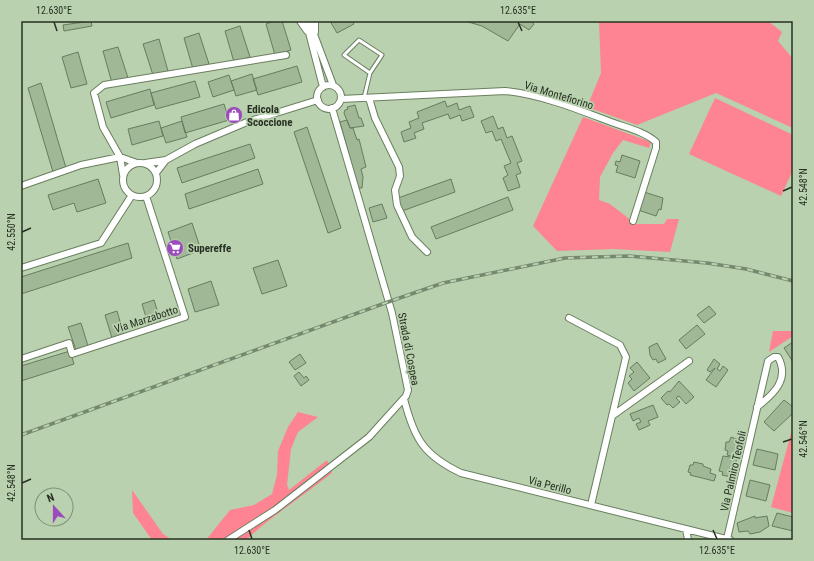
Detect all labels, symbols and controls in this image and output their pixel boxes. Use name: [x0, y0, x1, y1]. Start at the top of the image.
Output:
text: 12.630°E: [36, 5, 72, 16]
text: 12.635°E: [500, 5, 536, 16]
street label: Via Montefiorino: [523, 79, 595, 112]
place label: Edicola Scoccione: [247, 103, 293, 129]
shop icon: Edicola Scoccione: [224, 105, 244, 125]
text: 42.548°N: [798, 168, 809, 206]
text: 42.550°N: [6, 213, 17, 251]
supermarket icon: Supereffe: [165, 238, 185, 258]
place label: Supereffe: [188, 242, 231, 255]
street label: Via Marzabotto: [113, 303, 180, 336]
street label: Strada di Cospea: [395, 312, 422, 387]
text: 42.546°N: [798, 420, 809, 458]
street label: Via Palmiro Teofoli: [718, 430, 749, 513]
text: 42.548°N: [6, 464, 17, 502]
street label: Via Perillo: [527, 474, 573, 497]
north arrow: [34, 487, 74, 527]
text: N: [45, 491, 56, 505]
text: 12.630°E: [234, 545, 270, 556]
text: 12.635°E: [699, 545, 735, 556]

